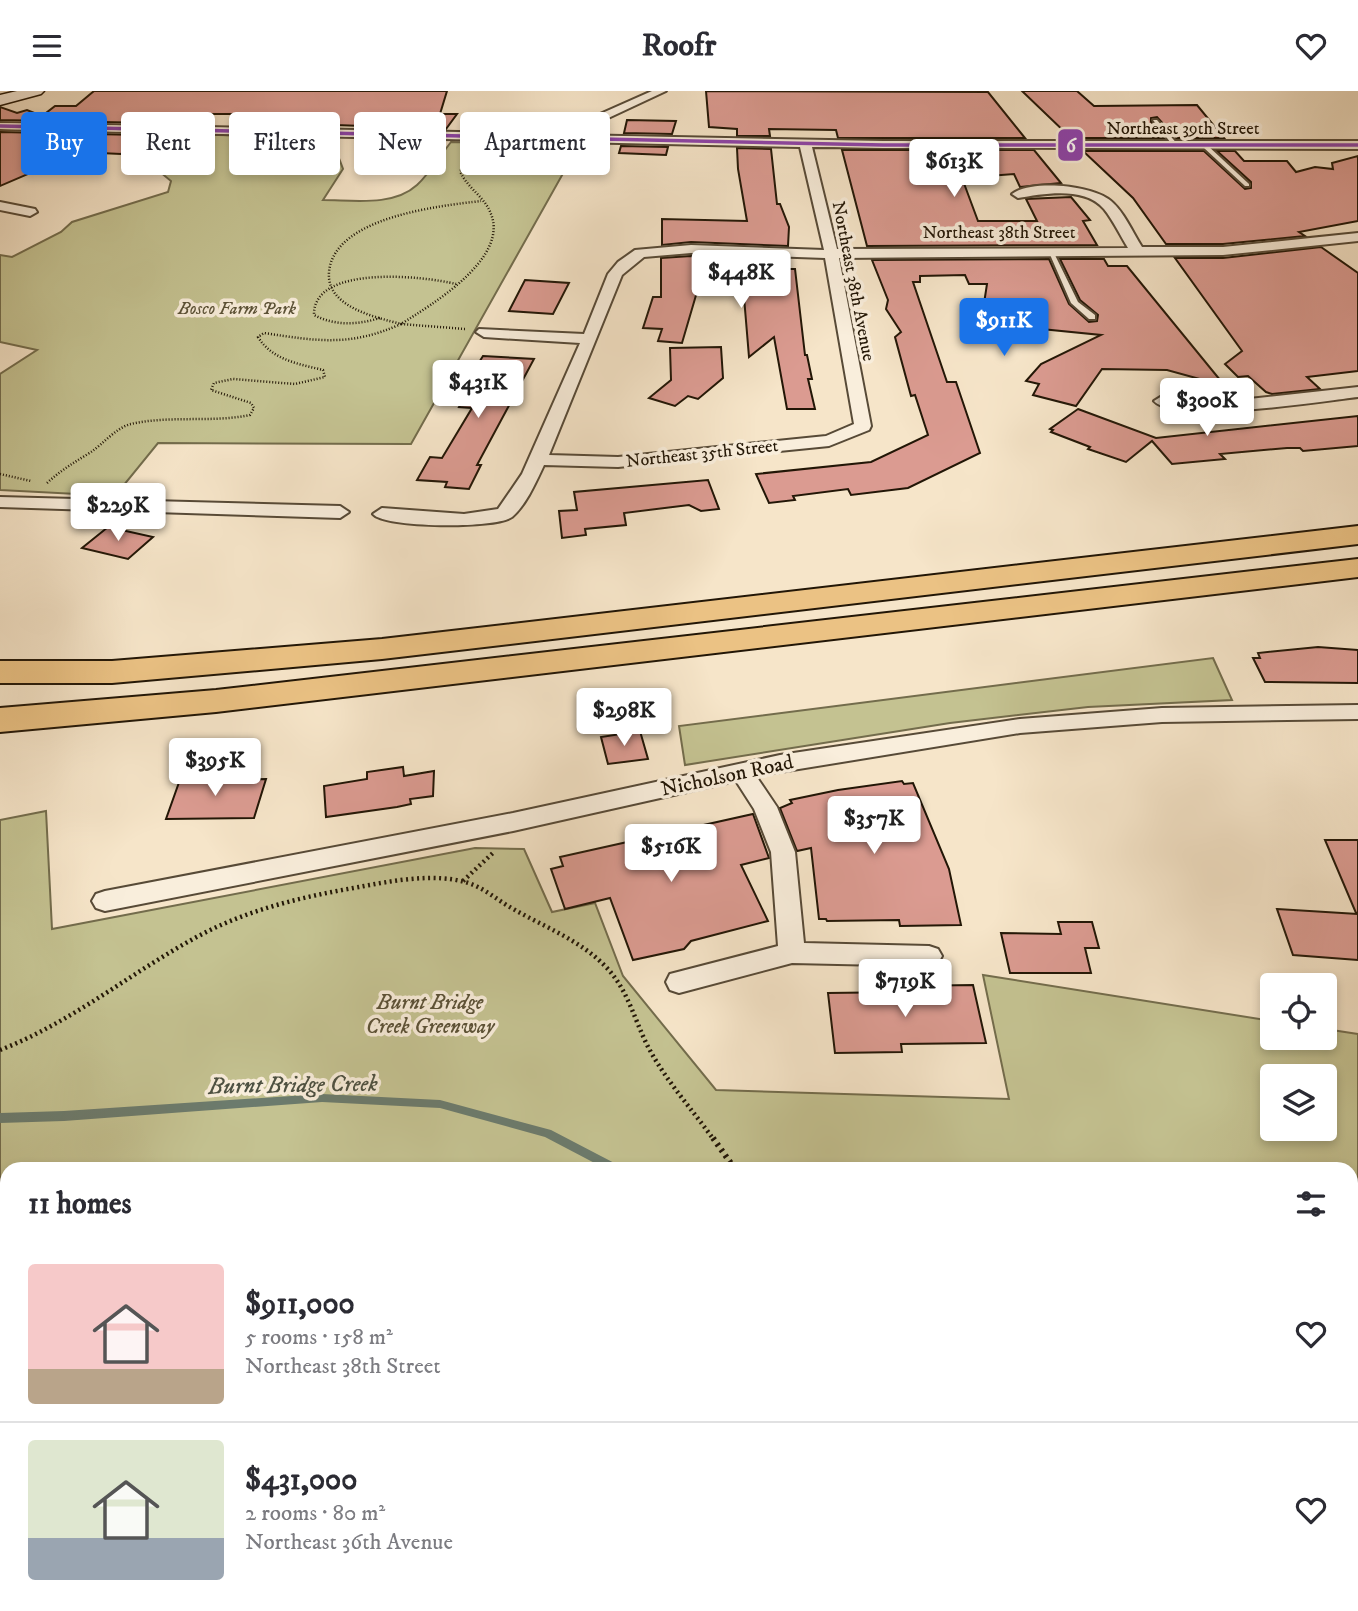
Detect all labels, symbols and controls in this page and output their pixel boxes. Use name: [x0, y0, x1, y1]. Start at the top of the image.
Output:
text: Roofr: [642, 26, 716, 66]
icon: menu: [28, 27, 66, 65]
icon: heart: [1292, 27, 1330, 65]
chip: Buy: [21, 112, 107, 175]
chip: Rent: [121, 112, 215, 175]
chip: Filters: [229, 112, 340, 175]
chip: New: [354, 112, 446, 175]
chip: Apartment: [460, 112, 610, 175]
street label: Northeast 39th Street: [1106, 118, 1260, 140]
line badge: 6: [1057, 128, 1084, 162]
text: 6: [1066, 135, 1077, 158]
pin: $613K: [905, 139, 1003, 199]
text: $613K: [925, 147, 983, 176]
street label: Northeast 38th Avenue: [827, 199, 879, 363]
street label: Northeast 38th Street: [922, 222, 1076, 244]
pin: $448K: [692, 251, 790, 310]
text: $448K: [708, 258, 774, 287]
park label: Bosco Farm Park: [177, 298, 297, 320]
pin: $911K: [955, 299, 1053, 358]
text: $911K: [976, 306, 1032, 335]
pin: $431K: [429, 361, 527, 420]
text: $431K: [449, 368, 507, 397]
pin: $300K: [1158, 379, 1256, 438]
text: $300K: [1176, 386, 1238, 415]
street label: Northeast 35th Street: [625, 435, 780, 473]
pin: $229K: [69, 483, 167, 543]
text: $229K: [87, 491, 149, 520]
pin: $298K: [575, 689, 673, 748]
text: $298K: [593, 696, 656, 725]
pin: $395K: [166, 739, 264, 798]
text: $395K: [185, 746, 245, 775]
street label: Nicholson Road: [659, 749, 796, 803]
pin: $357K: [825, 797, 923, 856]
text: $357K: [844, 804, 904, 833]
pin: $516K: [622, 825, 720, 884]
text: $516K: [641, 832, 701, 861]
pin: $719K: [856, 960, 954, 1019]
text: $719K: [875, 967, 935, 996]
map controls: [1260, 973, 1337, 1141]
button: locate: [1260, 973, 1337, 1050]
park label: Burnt Bridge Creek Greenway: [366, 990, 496, 1040]
button: layers: [1260, 1064, 1337, 1141]
water label: Burnt Bridge Creek: [207, 1070, 378, 1101]
icon: filters: [1292, 1185, 1330, 1223]
text: 11 homes: [28, 1186, 132, 1223]
text: $911,000: [245, 1286, 355, 1323]
icon: home: [84, 1292, 168, 1376]
icon: heart: [1292, 1315, 1330, 1353]
text: 5 rooms · 158 m²: [245, 1323, 393, 1352]
text: Northeast 38th Street: [245, 1352, 441, 1381]
text: $431,000: [245, 1462, 357, 1499]
icon: home: [84, 1468, 168, 1552]
icon: heart: [1292, 1491, 1330, 1529]
text: 2 rooms · 80 m²: [245, 1499, 385, 1528]
text: Northeast 36th Avenue: [245, 1528, 453, 1557]

